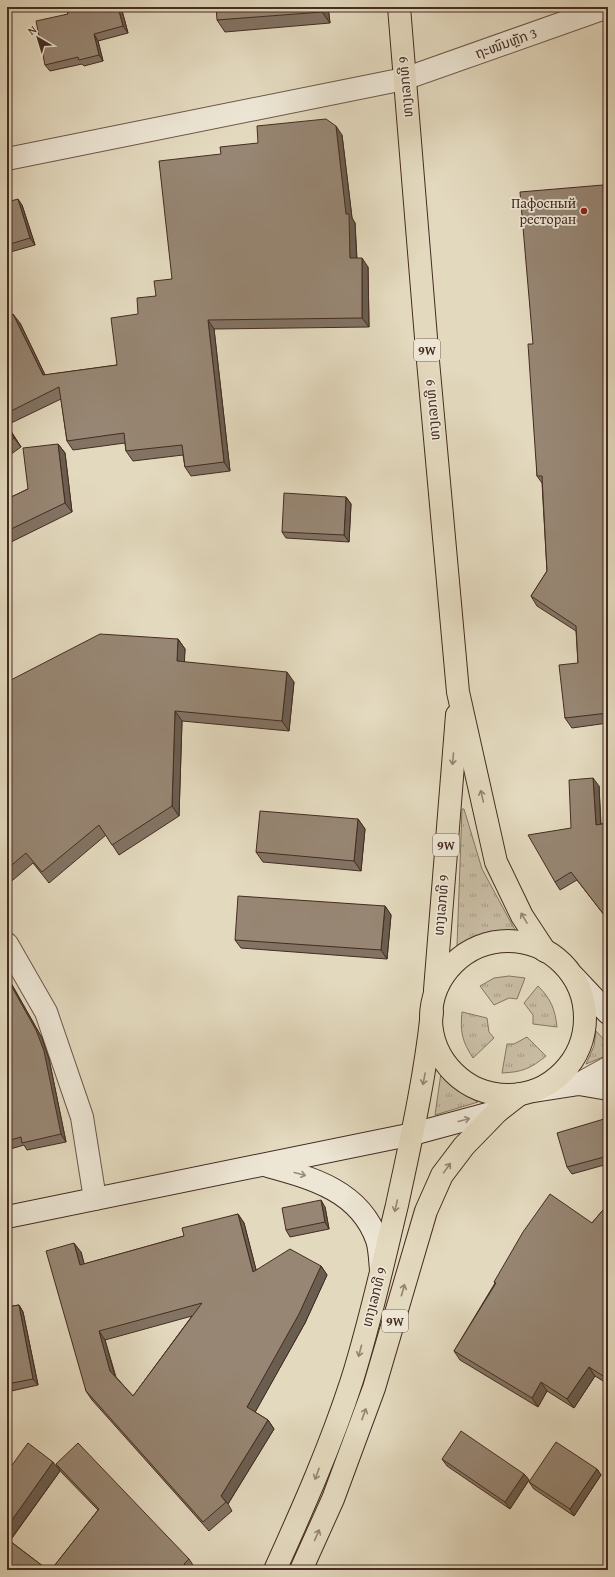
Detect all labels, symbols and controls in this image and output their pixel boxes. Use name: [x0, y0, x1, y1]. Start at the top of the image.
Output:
north arrow: [18, 18, 58, 58]
text: N: [24, 21, 40, 39]
street label: ຖະໜົນຫຼັກ 3: [472, 23, 540, 63]
street label: ທາງເລກທີ 9: [392, 55, 418, 118]
place label: Пафосный ресторан: [511, 193, 576, 229]
marker: Пафосный ресторан: [579, 206, 589, 216]
road number: 9W: [414, 339, 440, 361]
street label: ທາງເລກທີ 9: [419, 378, 445, 441]
one-way arrow: [449, 752, 457, 765]
one-way arrow: [477, 790, 485, 803]
road number: 9W: [433, 834, 459, 856]
street label: ທາງເລກທີ 9: [428, 873, 454, 936]
one-way arrow: [520, 912, 528, 924]
one-way arrow: [419, 1072, 427, 1085]
one-way arrow: [457, 1116, 470, 1123]
one-way arrow: [443, 1163, 451, 1174]
one-way arrow: [293, 1171, 306, 1179]
one-way arrow: [392, 1199, 400, 1212]
street label: ທາງເລກທີ 9: [356, 1265, 392, 1329]
one-way arrow: [400, 1283, 408, 1296]
road number: 9W: [382, 1310, 408, 1332]
one-way arrow: [356, 1344, 363, 1357]
one-way arrow: [361, 1408, 369, 1420]
one-way arrow: [313, 1467, 321, 1479]
one-way arrow: [314, 1529, 321, 1541]

